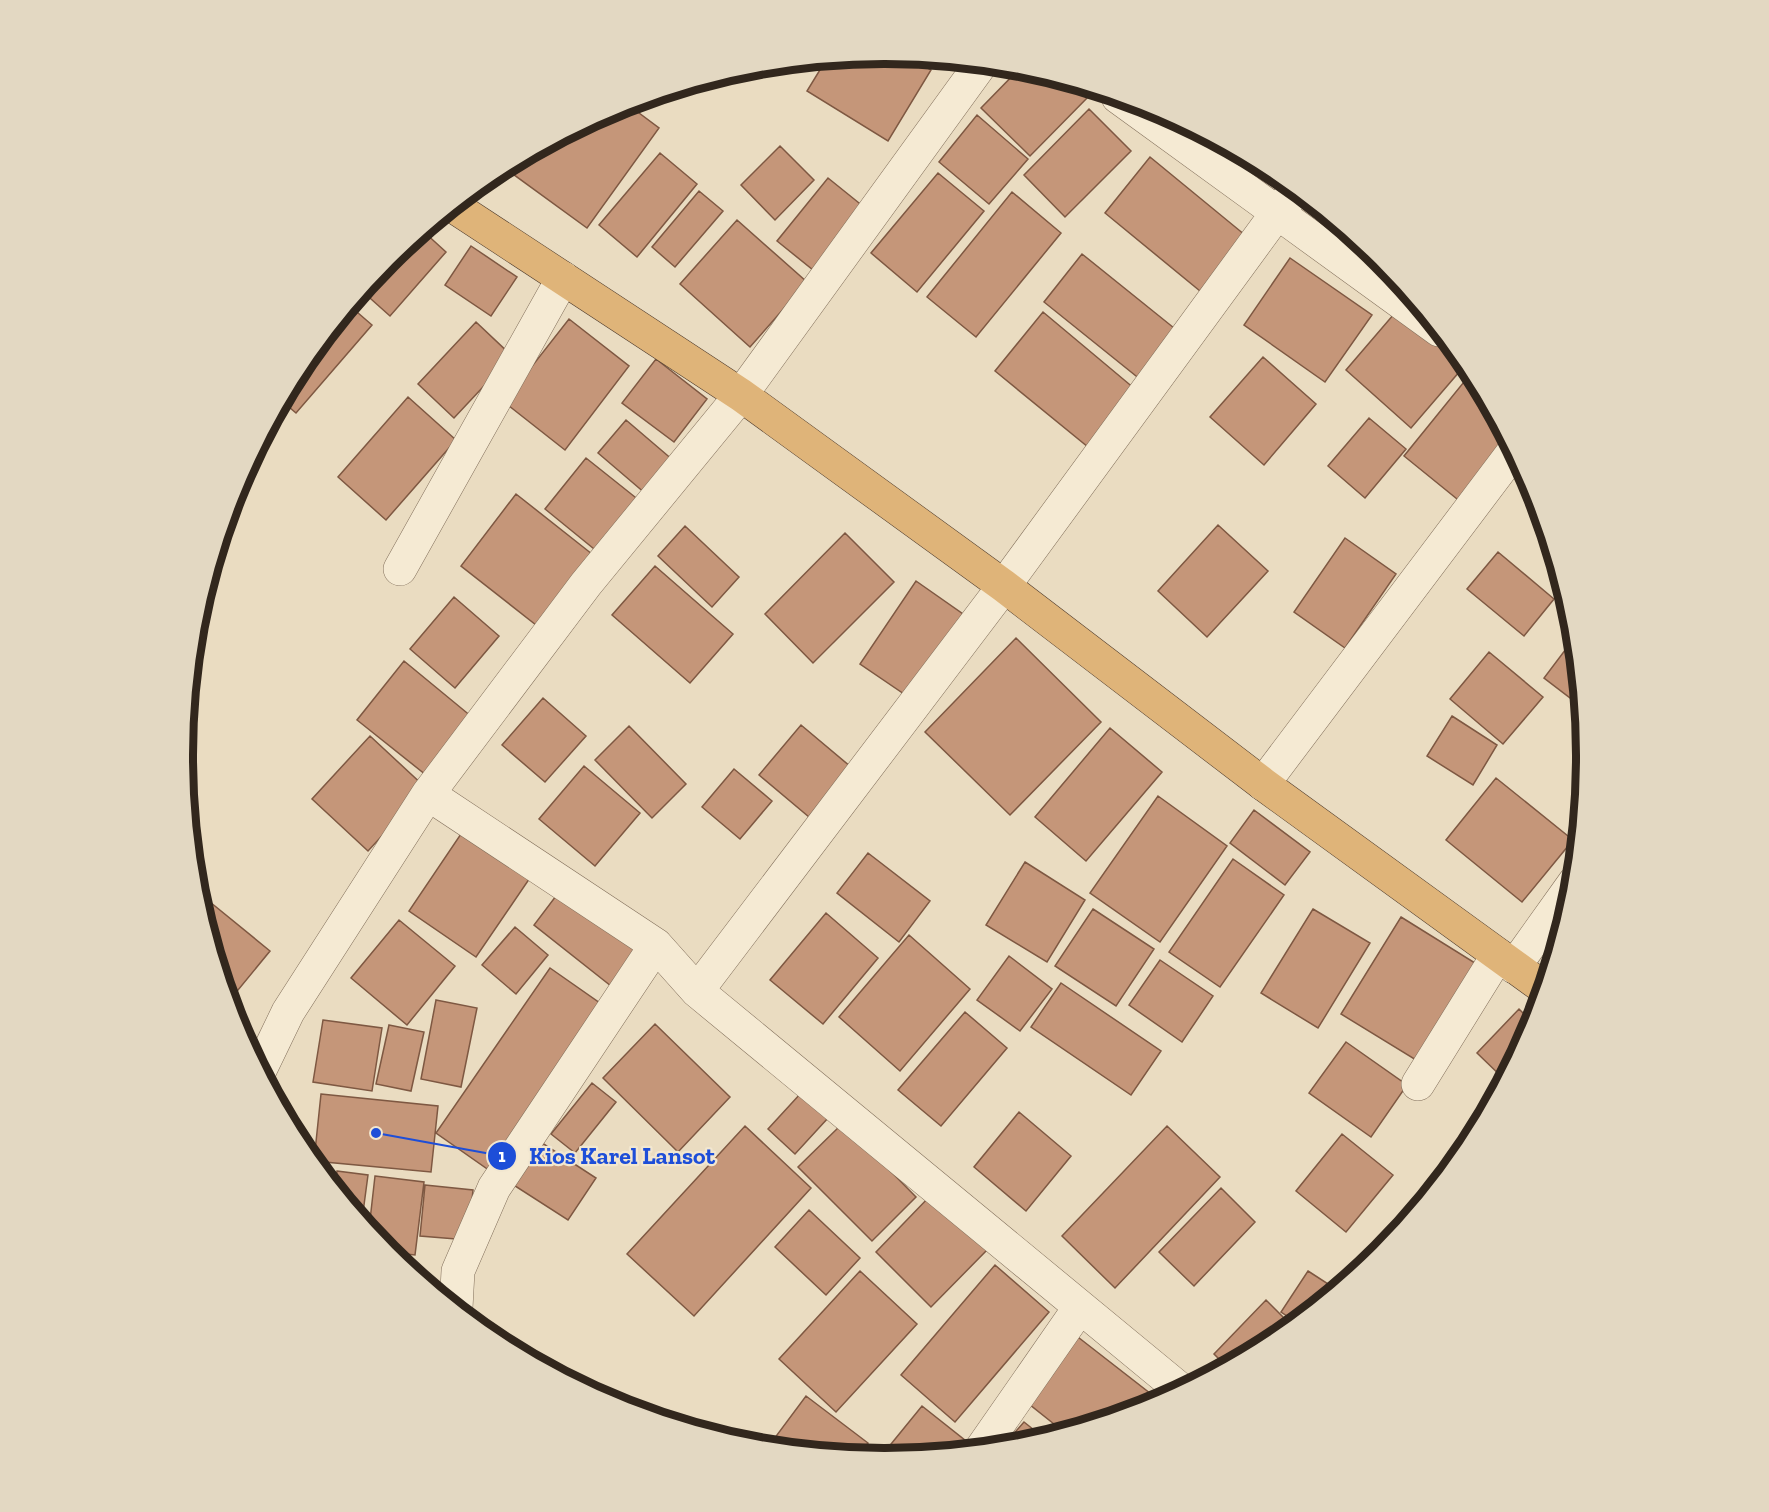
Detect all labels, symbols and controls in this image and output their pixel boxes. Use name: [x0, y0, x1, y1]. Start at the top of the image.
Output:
callout: Kios Karel Lansot: [487, 1135, 727, 1177]
text: Kios Karel Lansot: [529, 1141, 716, 1170]
text: 1: [498, 1145, 506, 1167]

